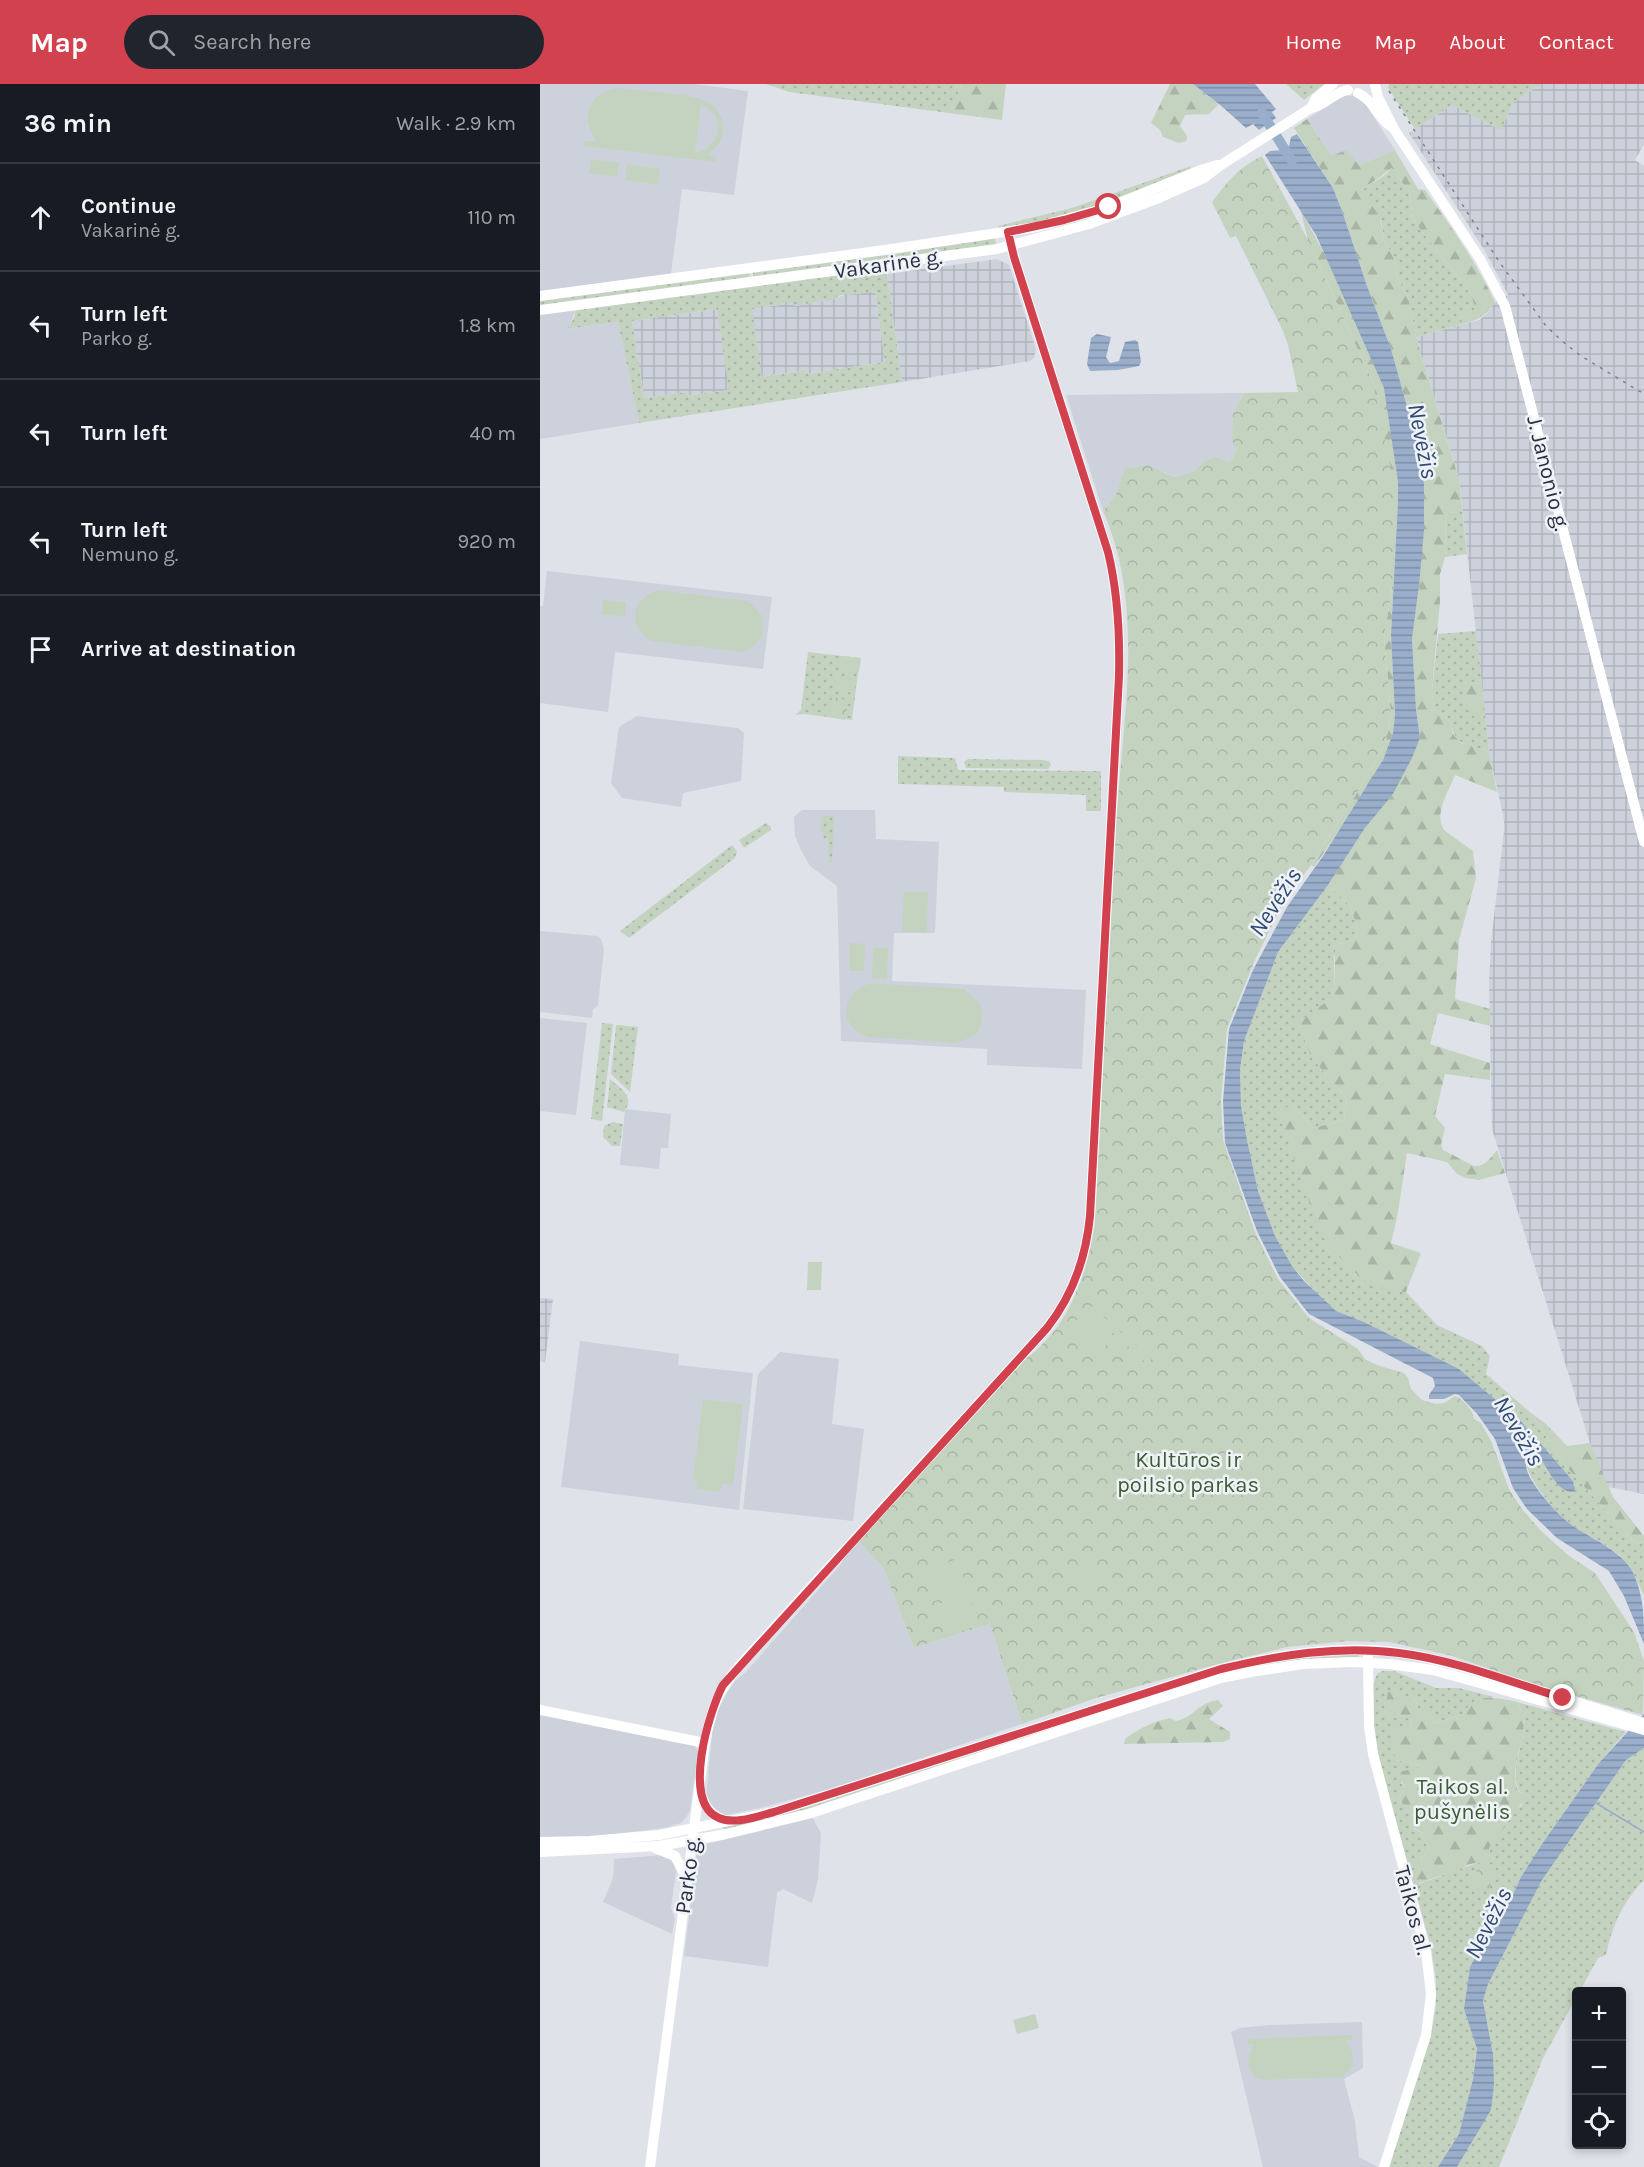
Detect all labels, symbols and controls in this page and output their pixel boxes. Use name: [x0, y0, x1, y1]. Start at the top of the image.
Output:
search box: [124, 15, 544, 69]
text: Map: [30, 26, 88, 59]
icon: search: [145, 26, 178, 59]
text: Search here: [193, 29, 311, 55]
text: Home: [1286, 30, 1342, 54]
text: Map: [1375, 30, 1416, 54]
text: About: [1449, 30, 1506, 54]
text: Contact: [1539, 30, 1614, 54]
text: 36 min: [24, 108, 112, 139]
text: Walk · 2.9 km: [396, 112, 516, 135]
text: Continue: [81, 193, 176, 219]
route start: [1095, 193, 1121, 219]
icon: ahead: [24, 201, 57, 234]
text: 110 m: [467, 206, 516, 229]
text: Vakarinė g.: [81, 219, 180, 242]
street label: Vakarinė g.: [832, 244, 944, 284]
text: Turn left: [81, 301, 168, 327]
icon: left: [24, 309, 57, 342]
text: 1.8 km: [459, 314, 516, 337]
text: Parko g.: [81, 327, 152, 350]
water label: Nevėžis: [1402, 401, 1444, 481]
street label: J. Janonio g.: [1521, 413, 1575, 534]
icon: left: [24, 417, 57, 450]
text: Turn left: [81, 420, 168, 446]
text: 40 m: [470, 422, 516, 445]
text: Turn left: [81, 517, 168, 543]
icon: left: [24, 525, 57, 558]
text: 920 m: [457, 530, 516, 553]
text: Nemuno g.: [81, 543, 178, 566]
icon: arrive: [24, 633, 57, 666]
text: Arrive at destination: [81, 636, 296, 662]
water label: Nevėžis: [1243, 863, 1307, 941]
water label: Nevėžis: [1488, 1391, 1550, 1471]
park label: Kultūros ir poilsio parkas: [1117, 1447, 1259, 1498]
route end: [1549, 1684, 1575, 1710]
park label: Taikos al. pušynėlis: [1414, 1774, 1510, 1825]
street label: Parko g.: [670, 1835, 706, 1916]
street label: Taikos al.: [1389, 1863, 1437, 1958]
water label: Nevėžis: [1458, 1883, 1518, 1963]
map controls: [1572, 1987, 1626, 2149]
button: +: [1572, 1987, 1626, 2041]
button: −: [1572, 2041, 1626, 2095]
button: locate: [1572, 2095, 1626, 2149]

